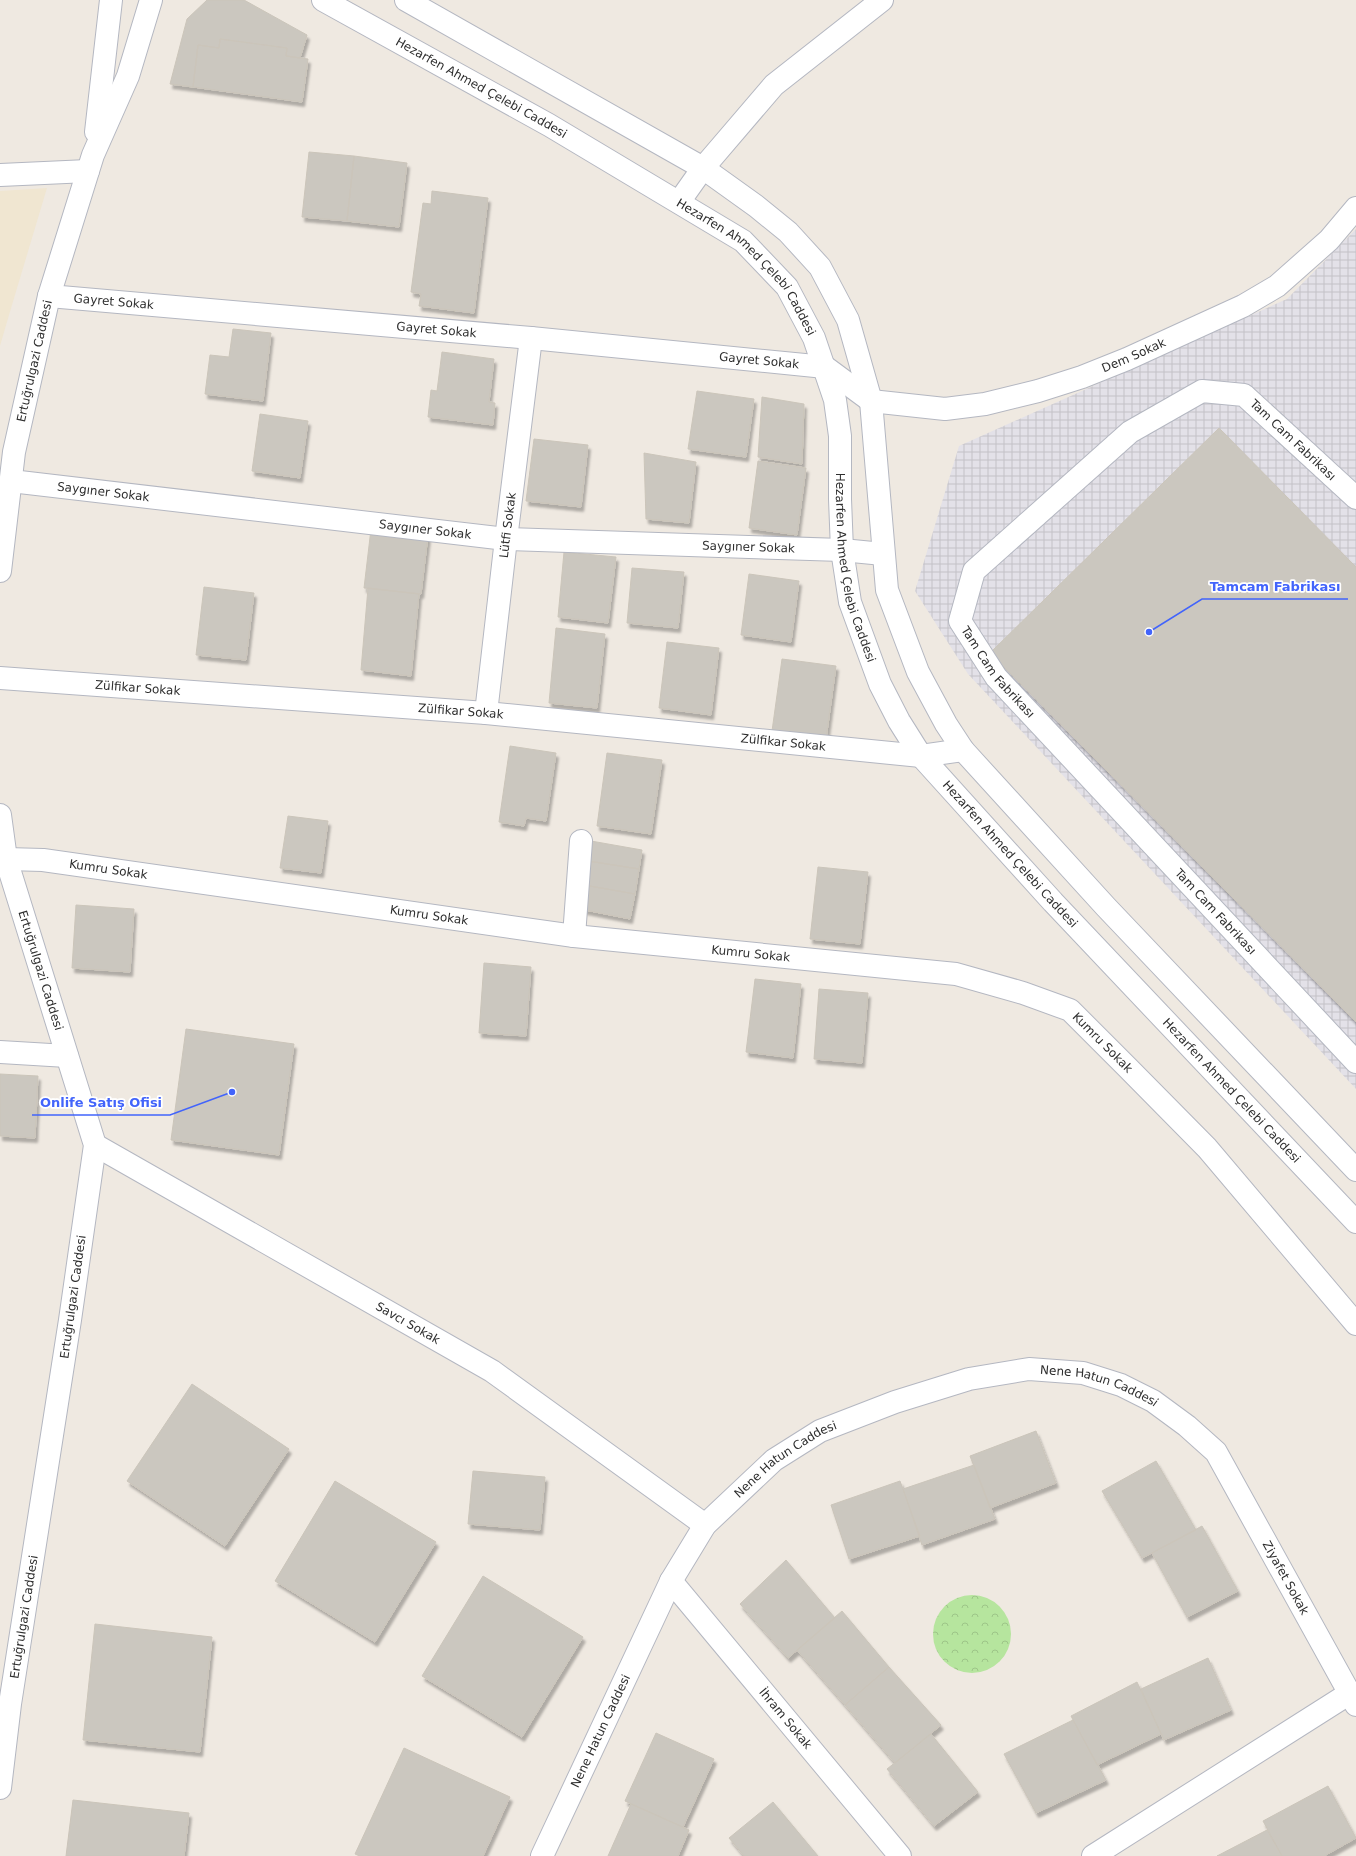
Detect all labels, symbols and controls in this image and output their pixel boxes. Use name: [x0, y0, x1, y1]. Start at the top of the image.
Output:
street label: Hezarfen Ahmed Çelebi Caddesi: [393, 35, 569, 141]
street label: Hezarfen Ahmed Çelebi Caddesi: [674, 196, 818, 338]
street label: Gayret Sokak: [73, 291, 154, 312]
street label: Ertuğrulgazi Caddesi: [14, 299, 55, 424]
street label: Gayret Sokak: [396, 319, 477, 340]
street label: Dem Sokak: [1100, 335, 1168, 375]
street label: Gayret Sokak: [718, 350, 800, 371]
street label: Tam Cam Fabrikası: [1246, 396, 1339, 483]
street label: Hezarfen Ahmed Çelebi Caddesi: [833, 473, 878, 664]
street label: Saygıner Sokak: [56, 479, 150, 504]
street label: Lütfi Sokak: [497, 491, 519, 559]
street label: Saygıner Sokak: [378, 517, 472, 542]
street label: Saygıner Sokak: [702, 538, 795, 555]
callout: Tamcam Fabrikası: [1202, 574, 1348, 599]
text: Tamcam Fabrikası: [1210, 579, 1340, 594]
street label: Tam Cam Fabrikası: [958, 623, 1038, 721]
street label: Zülfikar Sokak: [94, 678, 181, 698]
street label: Zülfikar Sokak: [418, 701, 504, 722]
street label: Zülfikar Sokak: [740, 731, 827, 754]
street label: Hezarfen Ahmed Çelebi Caddesi: [940, 778, 1081, 931]
street label: Kumru Sokak: [68, 857, 148, 882]
street label: Tam Cam Fabrikası: [1171, 865, 1259, 958]
street label: Kumru Sokak: [389, 903, 469, 928]
street label: Ertuğrulgazi Caddesi: [15, 909, 66, 1032]
street label: Kumru Sokak: [711, 943, 791, 964]
street label: Kumru Sokak: [1070, 1010, 1136, 1075]
street label: Hezarfen Ahmed Çelebi Caddesi: [1160, 1015, 1303, 1166]
callout: Onlife Satış Ofisi: [32, 1090, 170, 1115]
text: Onlife Satış Ofisi: [40, 1095, 162, 1110]
street label: Ertuğrulgazi Caddesi: [57, 1234, 89, 1360]
street label: Savcı Sokak: [373, 1299, 443, 1347]
street label: Nene Hatun Caddesi: [1040, 1363, 1161, 1409]
street label: Nene Hatun Caddesi: [732, 1418, 839, 1501]
street label: Ziyafet Sokak: [1260, 1539, 1312, 1617]
street label: Ertuğrulgazi Caddesi: [7, 1554, 41, 1680]
street label: Nene Hatun Caddesi: [568, 1672, 633, 1790]
street label: İhram Sokak: [756, 1685, 815, 1752]

